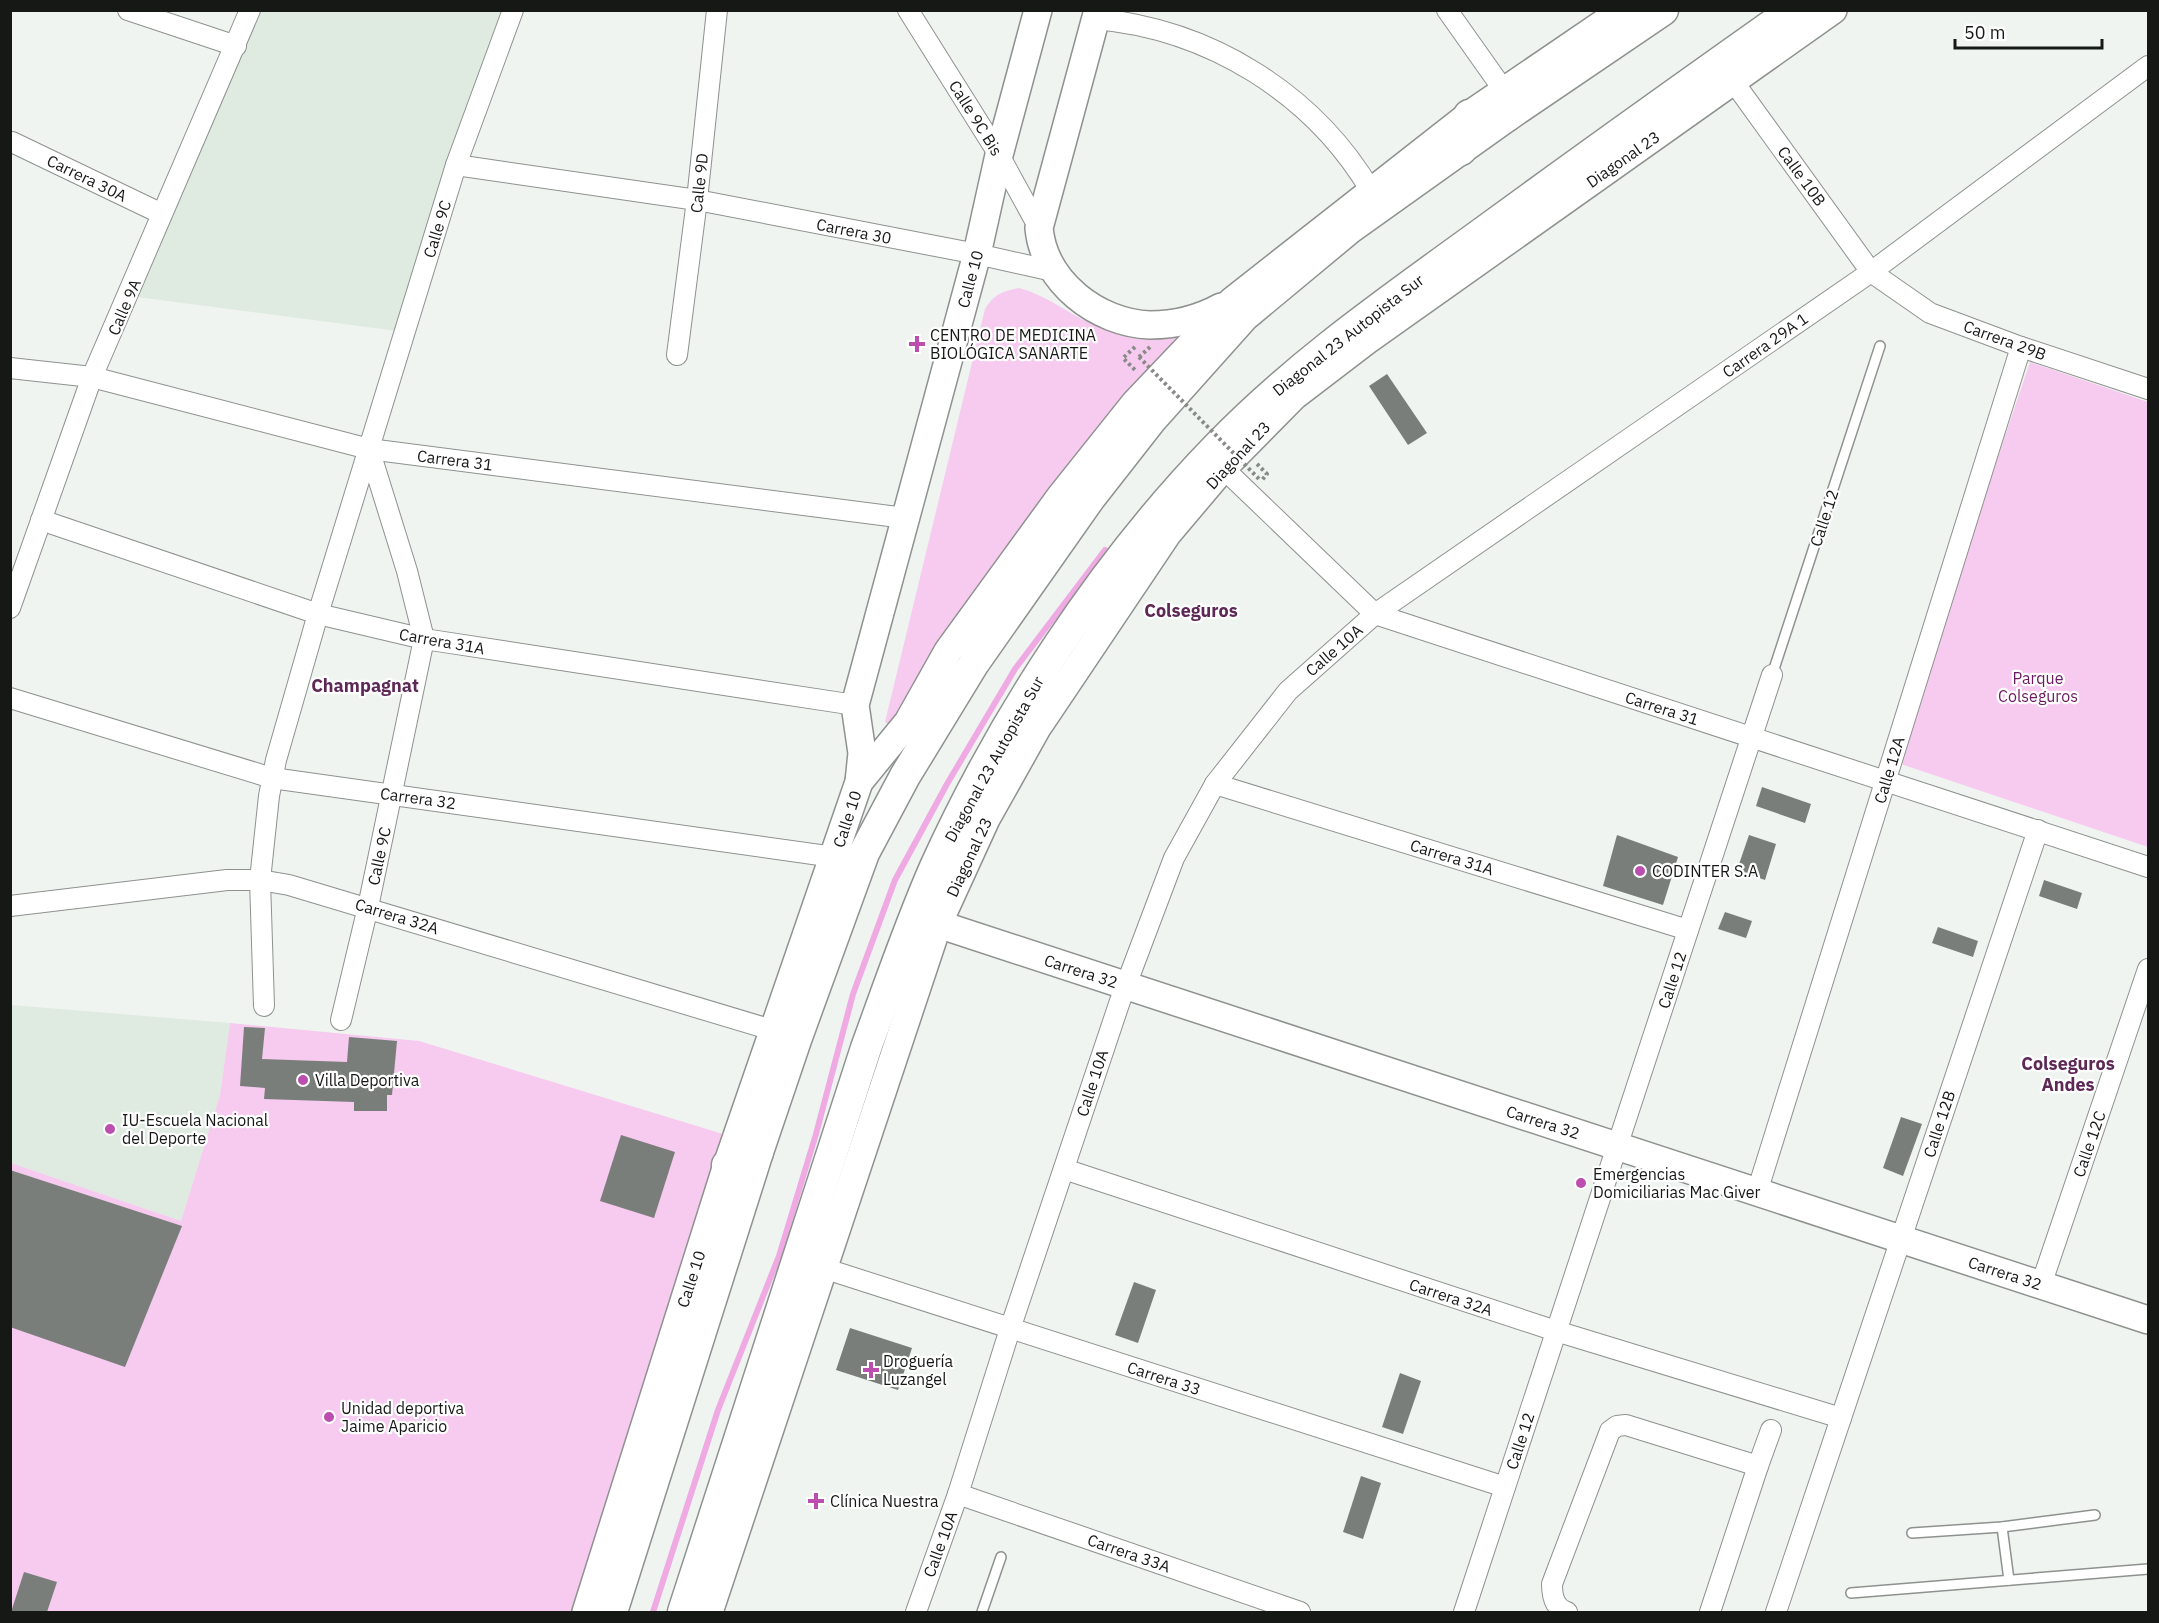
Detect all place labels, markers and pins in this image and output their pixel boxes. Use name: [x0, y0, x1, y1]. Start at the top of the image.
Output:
place label: CENTRO DE MEDICINA BIOLÓGICA SANARTE: [930, 325, 1096, 363]
marker: CENTRO DE MEDICINA BIOLÓGICA SANARTE: [908, 335, 926, 353]
place label: CODINTER S.A: [1652, 861, 1758, 881]
marker: CODINTER S.A: [1633, 864, 1647, 878]
place label: Villa Deportiva: [315, 1070, 420, 1090]
marker: Villa Deportiva: [296, 1073, 310, 1087]
place label: IU-Escuela Nacional del Deporte: [122, 1110, 268, 1148]
marker: IU-Escuela Nacional del Deporte: [103, 1122, 117, 1136]
place label: Emergencias Domiciliarias Mac Giver: [1593, 1164, 1761, 1202]
marker: Emergencias Domiciliarias Mac Giver: [1574, 1176, 1588, 1190]
place label: Droguería Luzangel: [883, 1351, 954, 1389]
marker: Droguería Luzangel: [864, 1363, 878, 1377]
place label: Unidad deportiva Jaime Aparicio: [341, 1398, 464, 1436]
marker: Unidad deportiva Jaime Aparicio: [322, 1410, 336, 1424]
place label: Clínica Nuestra: [830, 1491, 939, 1511]
marker: Clínica Nuestra: [807, 1492, 825, 1510]

